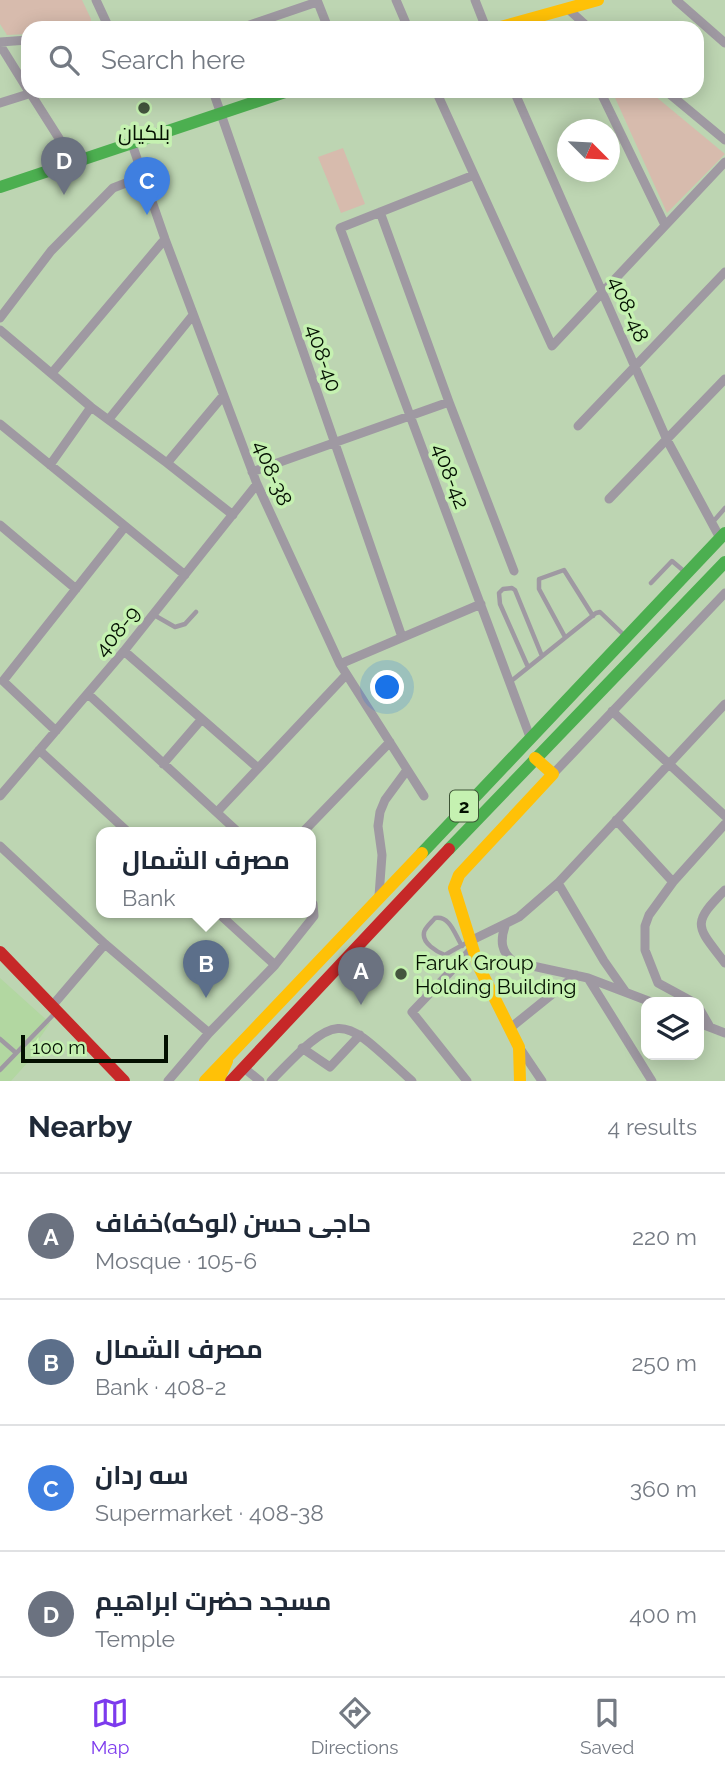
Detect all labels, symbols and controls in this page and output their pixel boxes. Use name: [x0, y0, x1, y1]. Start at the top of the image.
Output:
search box: [21, 21, 704, 98]
icon: search: [45, 41, 83, 79]
text: Search here: [101, 45, 245, 75]
marker: بلکیان: [136, 100, 152, 116]
north arrow: [557, 119, 620, 182]
place label: بلکیان: [118, 120, 170, 146]
pin: D: [41, 137, 87, 195]
pin: C: [124, 157, 170, 215]
street label: 408-48: [603, 272, 655, 346]
street label: 408-40: [301, 321, 347, 395]
street label: 408-38: [248, 437, 298, 509]
street label: 408-42: [427, 440, 475, 512]
street label: 408-9: [89, 601, 145, 661]
your location: [370, 670, 404, 704]
road number: 2: [450, 790, 478, 821]
popup: [96, 827, 316, 918]
text: مصرف الشمال: [122, 845, 290, 875]
text: Bank: [122, 884, 176, 911]
pin: B: [183, 940, 229, 998]
pin: A: [338, 947, 384, 1005]
place label: Faruk Group Holding Building: [415, 950, 576, 999]
marker: Faruk Group Holding Building: [393, 966, 409, 982]
map controls: [641, 997, 704, 1060]
button: layers: [641, 997, 704, 1060]
scale bar: [21, 1032, 168, 1064]
text: 100 m: [32, 1036, 86, 1058]
text: Nearby: [28, 1109, 132, 1144]
text: 4 results: [608, 1113, 697, 1140]
text: حاجی حسن (لوکه)خفاف: [95, 1208, 371, 1238]
text: A: [43, 1223, 59, 1250]
text: 220 m: [632, 1223, 697, 1250]
text: Mosque · 105-6: [95, 1247, 257, 1274]
text: مصرف الشمال: [95, 1334, 263, 1364]
text: B: [43, 1349, 59, 1376]
text: 250 m: [631, 1349, 697, 1376]
text: Bank · 408-2: [95, 1373, 226, 1400]
text: سه ردان: [95, 1460, 189, 1490]
text: C: [43, 1475, 59, 1502]
text: 360 m: [630, 1475, 697, 1502]
text: Supermarket · 408-38: [95, 1499, 324, 1526]
text: مسجد حضرت ابراهیم: [95, 1586, 331, 1616]
text: D: [43, 1601, 59, 1628]
text: 400 m: [629, 1601, 697, 1628]
text: Temple: [95, 1625, 175, 1652]
tab: Map: [91, 1694, 129, 1758]
tab: Directions: [311, 1694, 399, 1758]
tab: Saved: [580, 1694, 634, 1758]

